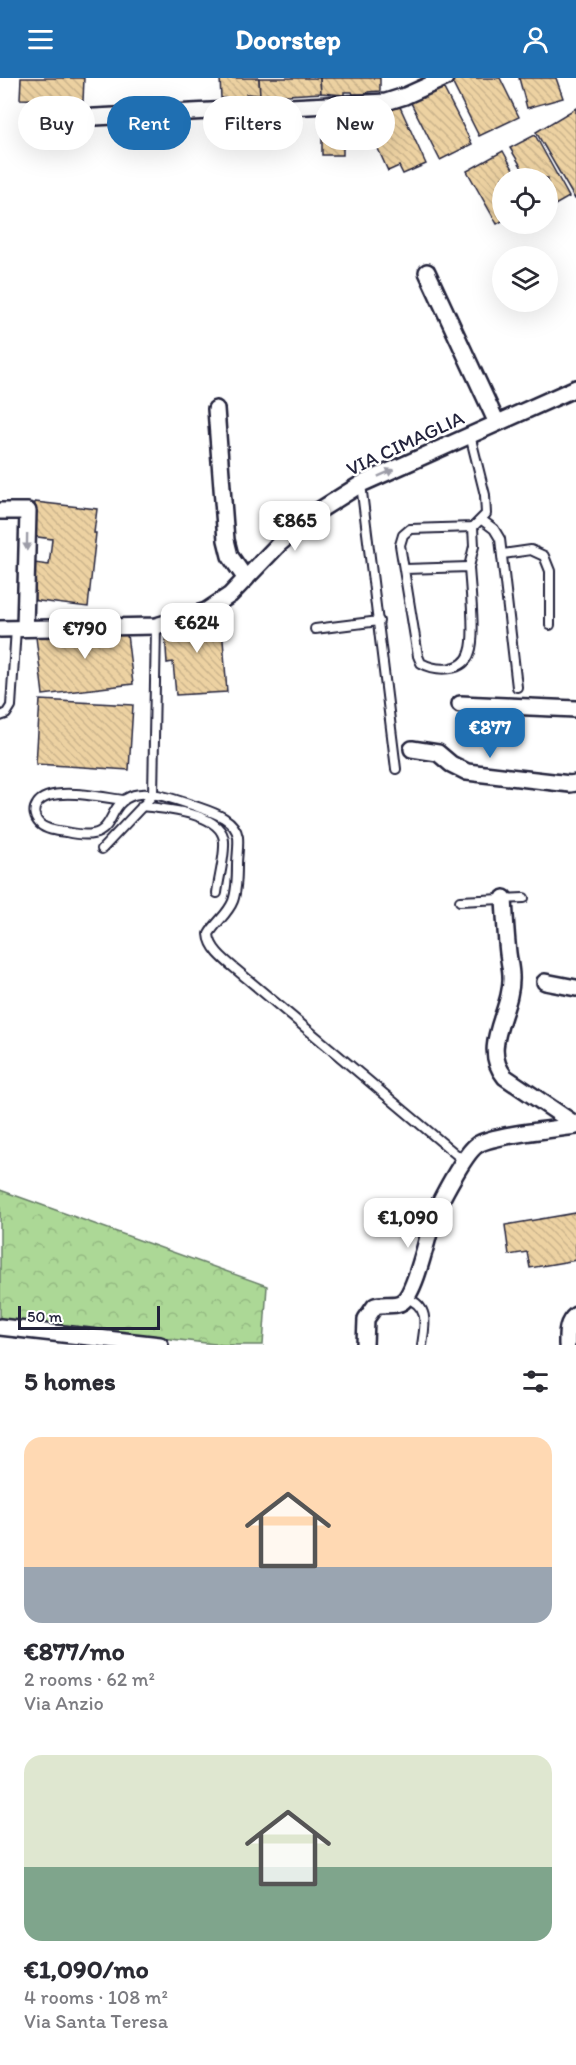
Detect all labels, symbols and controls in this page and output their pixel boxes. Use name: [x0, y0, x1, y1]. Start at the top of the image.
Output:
icon: menu: [24, 23, 57, 56]
text: Doorstep: [235, 23, 341, 56]
icon: person: [519, 23, 552, 56]
chip: Buy: [18, 96, 95, 150]
chip: Rent: [107, 96, 191, 150]
chip: Filters: [203, 96, 303, 150]
chip: New: [315, 96, 395, 150]
map controls: [492, 168, 558, 312]
button: locate: [492, 168, 558, 234]
button: layers: [492, 246, 558, 312]
street label: VIA CIMAGLIA: [342, 405, 468, 481]
one-way arrow: [377, 468, 395, 478]
pin: €865: [259, 501, 331, 552]
text: €865: [273, 508, 317, 532]
one-way arrow: [22, 533, 32, 552]
pin: €624: [161, 603, 233, 654]
pin: €790: [49, 609, 121, 660]
text: €624: [175, 610, 219, 634]
text: €790: [63, 616, 107, 640]
pin: €877: [454, 708, 526, 759]
text: €877: [469, 715, 511, 739]
pin: €1,090: [359, 1198, 457, 1249]
text: €1,090: [378, 1205, 438, 1229]
scale bar: [18, 1303, 160, 1330]
text: 50 m: [27, 1307, 62, 1326]
text: 5 homes: [24, 1365, 116, 1397]
icon: filters: [519, 1365, 552, 1398]
icon: home: [234, 1476, 342, 1584]
text: €877/mo: [24, 1635, 125, 1667]
text: 2 rooms · 62 m²: [24, 1667, 155, 1691]
text: Via Anzio: [24, 1691, 104, 1715]
icon: home: [234, 1794, 342, 1902]
text: €1,090/mo: [24, 1953, 149, 1985]
text: 4 rooms · 108 m²: [24, 1985, 168, 2009]
text: Via Santa Teresa: [24, 2009, 168, 2033]

